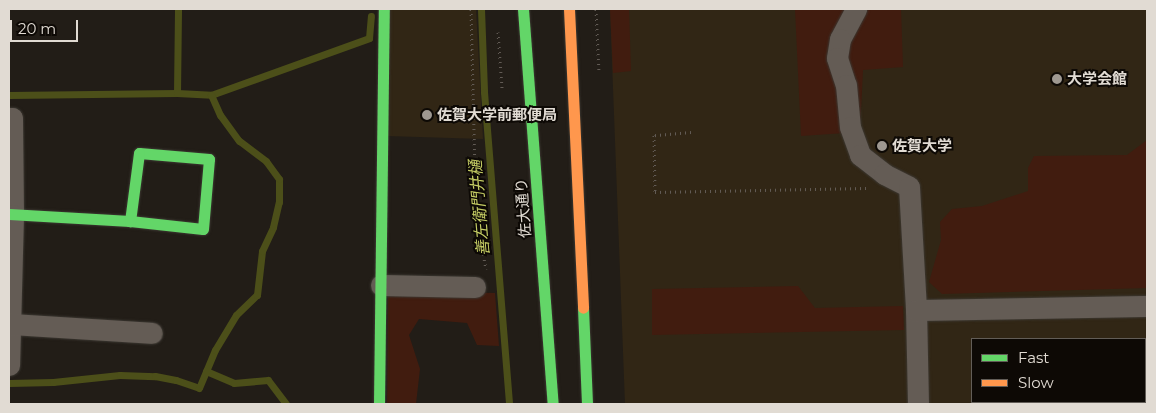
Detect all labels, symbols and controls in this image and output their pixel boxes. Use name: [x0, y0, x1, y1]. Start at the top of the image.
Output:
scale bar: [12, 10, 80, 42]
text: 20 m: [18, 19, 56, 38]
place label: 大学会館: [1067, 70, 1127, 88]
marker: 大学会館: [1051, 73, 1063, 85]
place label: 佐賀大学前郵便局: [437, 106, 557, 124]
marker: 佐賀大学前郵便局: [421, 109, 433, 121]
place label: 佐賀大学: [892, 137, 952, 155]
marker: 佐賀大学: [876, 140, 888, 152]
water label: 善左衛門井樋: [466, 159, 494, 257]
street label: 佐大通り: [512, 177, 534, 239]
legend: [971, 338, 1146, 403]
text: Fast: [1018, 348, 1049, 367]
text: Slow: [1018, 373, 1054, 392]

